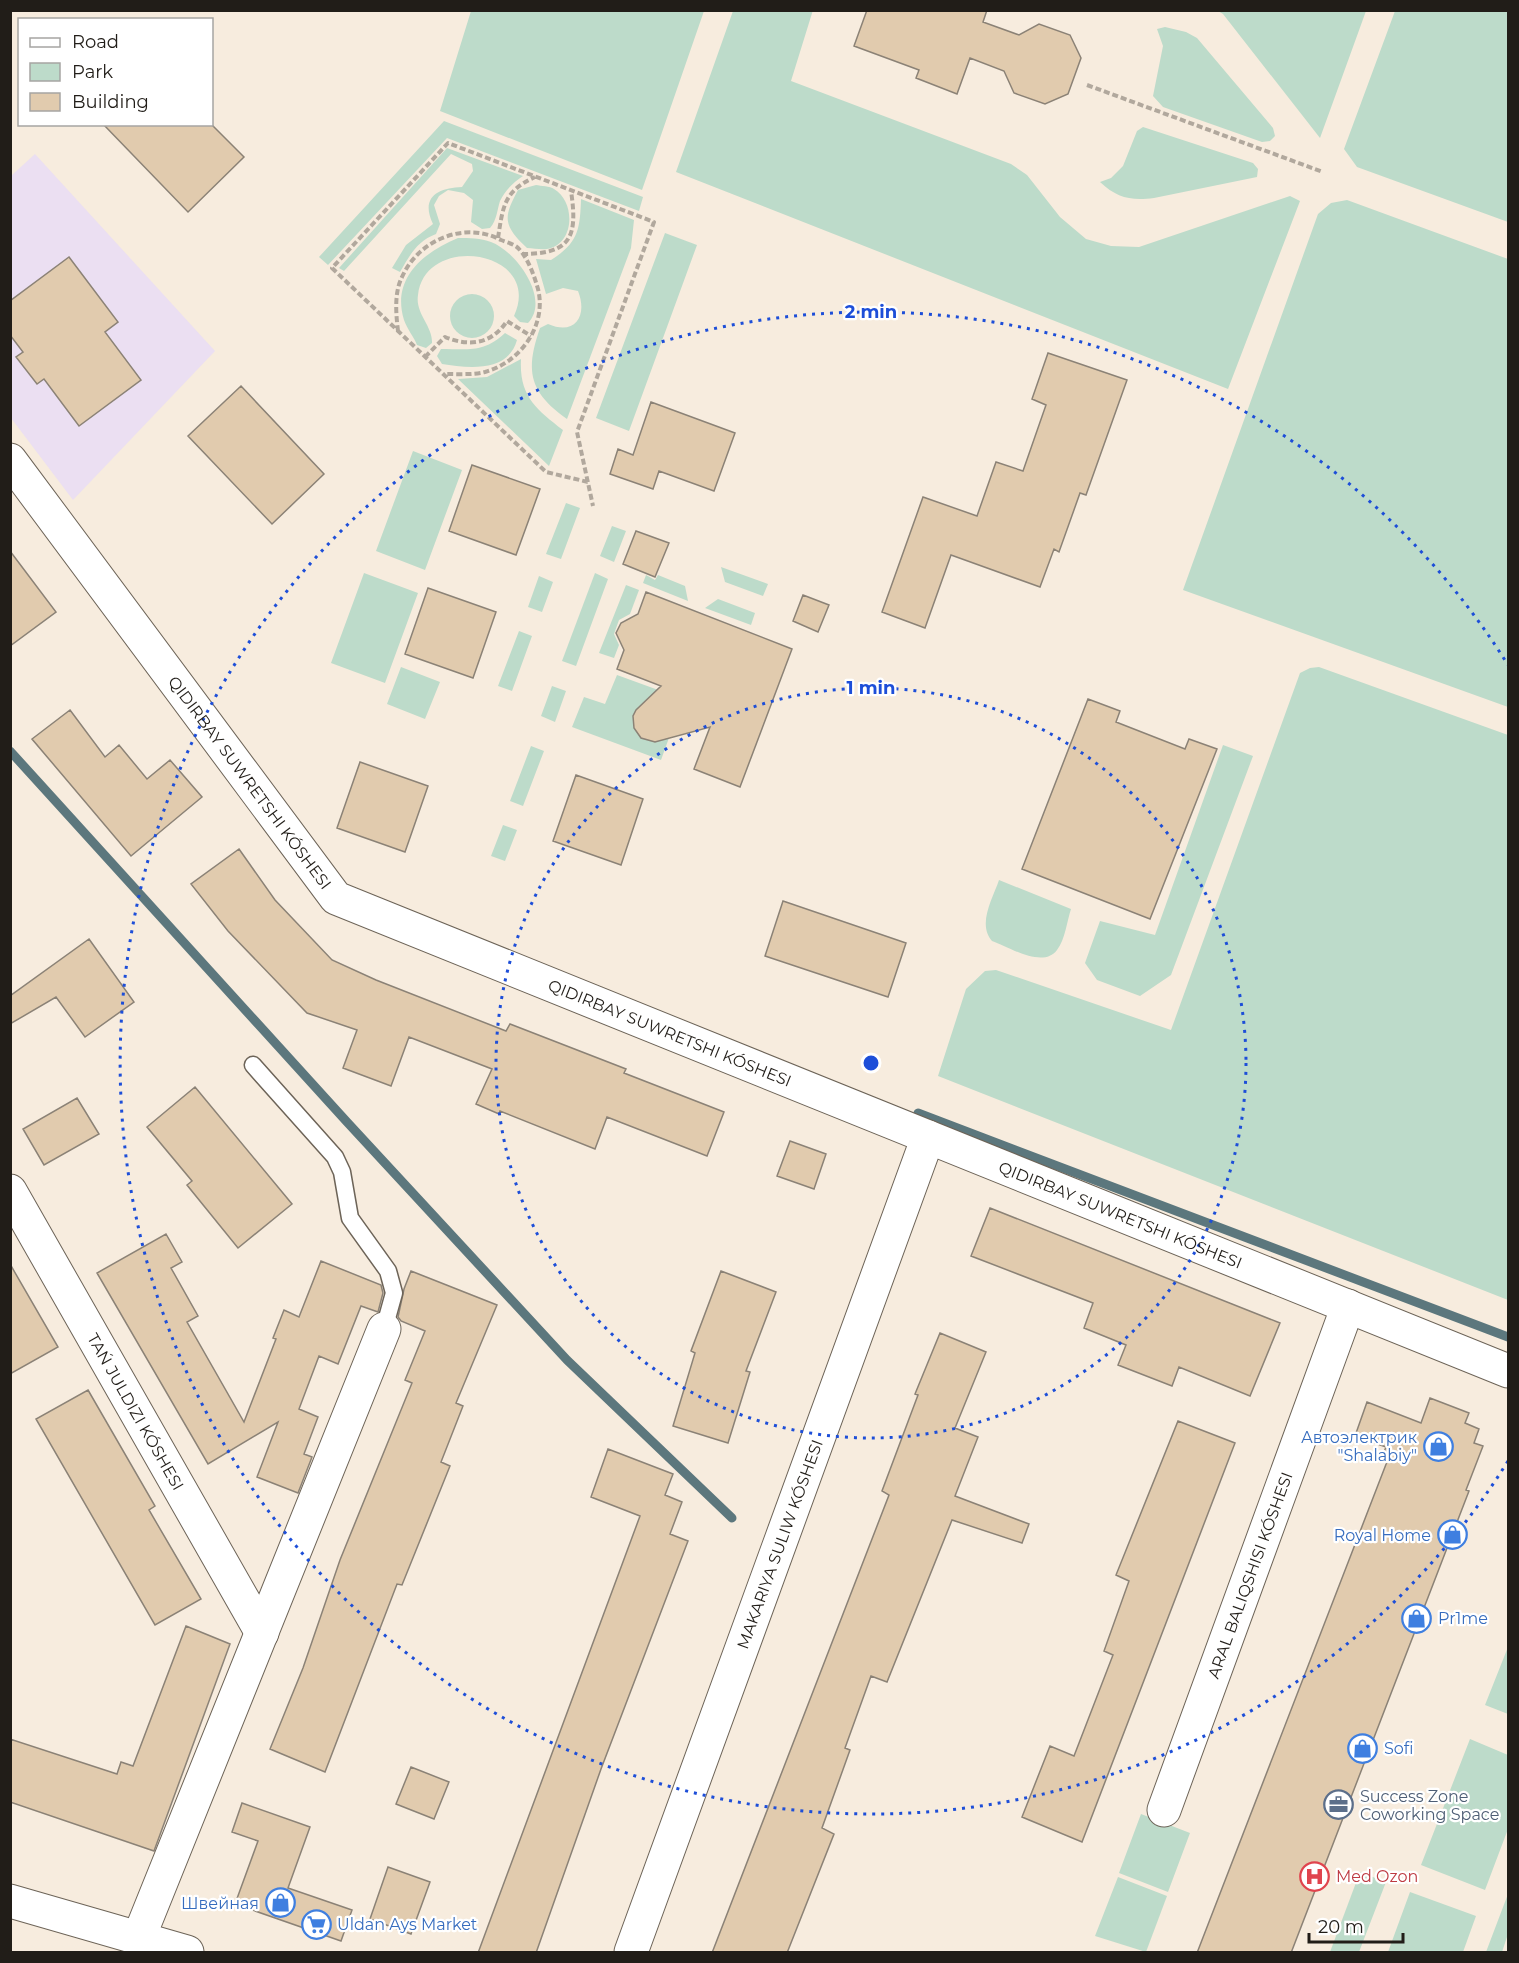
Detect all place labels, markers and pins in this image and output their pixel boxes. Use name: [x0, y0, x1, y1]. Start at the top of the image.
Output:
centre of rings: [861, 1053, 881, 1073]
place label: Автоэлектрик "Shalabiy": [1301, 1428, 1418, 1465]
shop icon: Автоэлектрик "Shalabiy": [1422, 1430, 1454, 1462]
shop icon: Royal Home: [1436, 1519, 1468, 1551]
place label: Royal Home: [1334, 1526, 1431, 1545]
shop icon: Pr1me: [1401, 1602, 1433, 1634]
place label: Pr1me: [1438, 1609, 1488, 1628]
shop icon: Sofi: [1347, 1732, 1379, 1764]
place label: Sofi: [1384, 1739, 1414, 1758]
place label: Success Zone Coworking Space: [1360, 1787, 1499, 1824]
office icon: Success Zone Coworking Space: [1323, 1789, 1355, 1821]
hospital icon: Med Ozon: [1299, 1860, 1331, 1892]
place label: Med Ozon: [1336, 1867, 1418, 1886]
shop icon: Швейная: [264, 1887, 296, 1919]
place label: Швейная: [181, 1894, 259, 1913]
supermarket icon: Uldan Ays Market: [300, 1908, 332, 1940]
place label: Uldan Ays Market: [337, 1915, 478, 1934]

